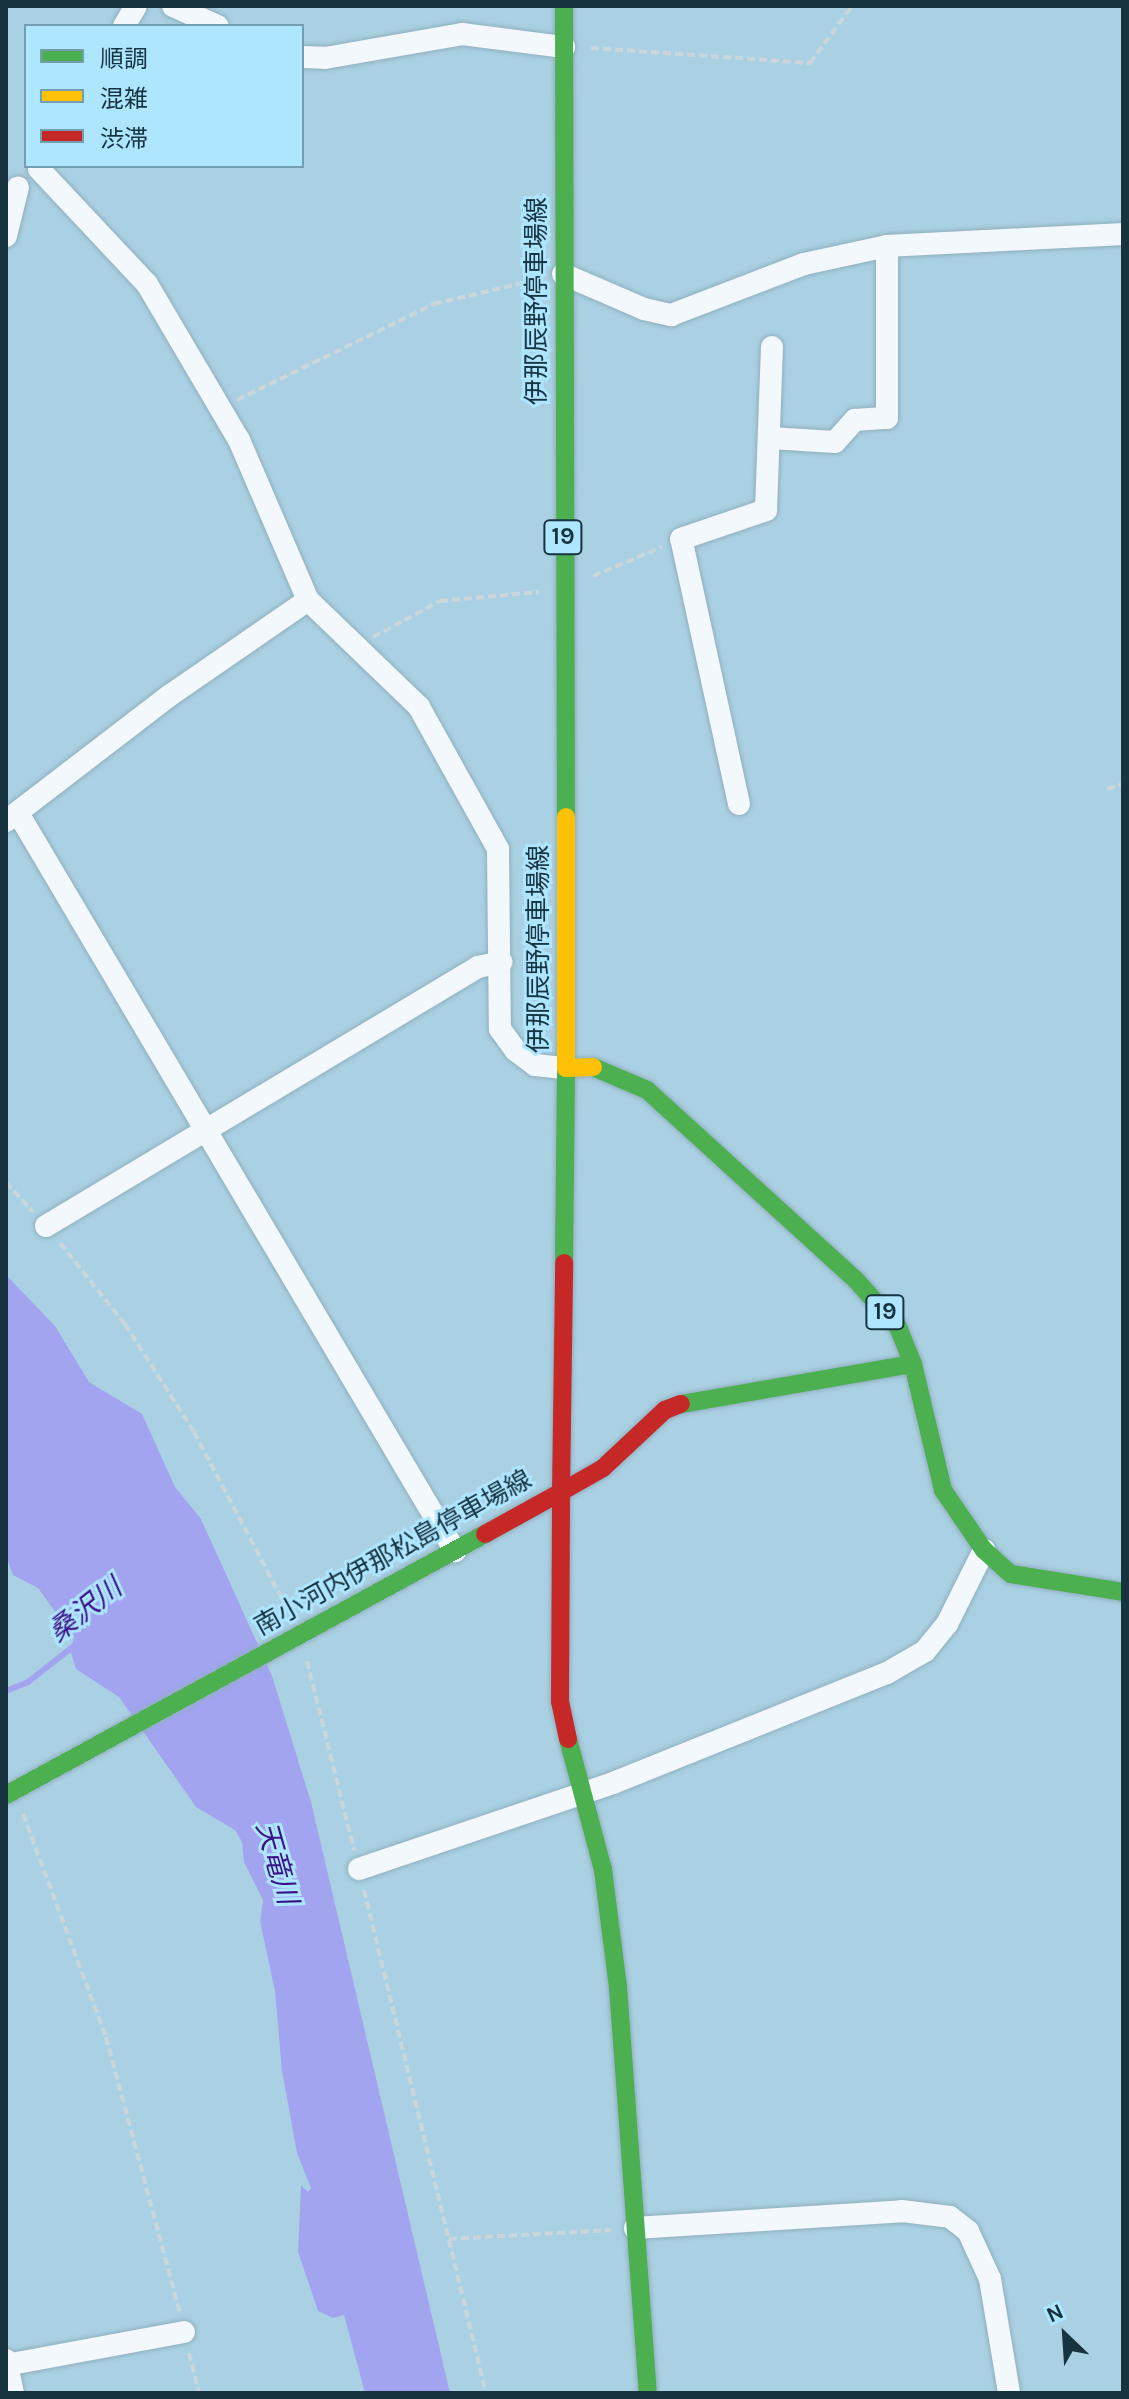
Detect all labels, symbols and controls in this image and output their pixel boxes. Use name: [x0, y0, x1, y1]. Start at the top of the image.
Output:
legend: [24, 24, 304, 168]
text: 順調: [100, 45, 148, 73]
text: 混雑: [100, 85, 148, 113]
text: 渋滞: [100, 125, 148, 153]
street label: 伊那辰野停車場線: [521, 197, 553, 405]
road number: 19: [543, 517, 583, 557]
street label: 伊那辰野停車場線: [523, 845, 555, 1053]
road number: 19: [865, 1292, 905, 1332]
street label: 南小河内伊那松島停車場線: [249, 1464, 537, 1642]
water label: 桑沢川: [42, 1571, 128, 1649]
water label: 天竜川: [249, 1818, 305, 1908]
north arrow: [1025, 2295, 1105, 2375]
text: N: [1042, 2298, 1068, 2328]

